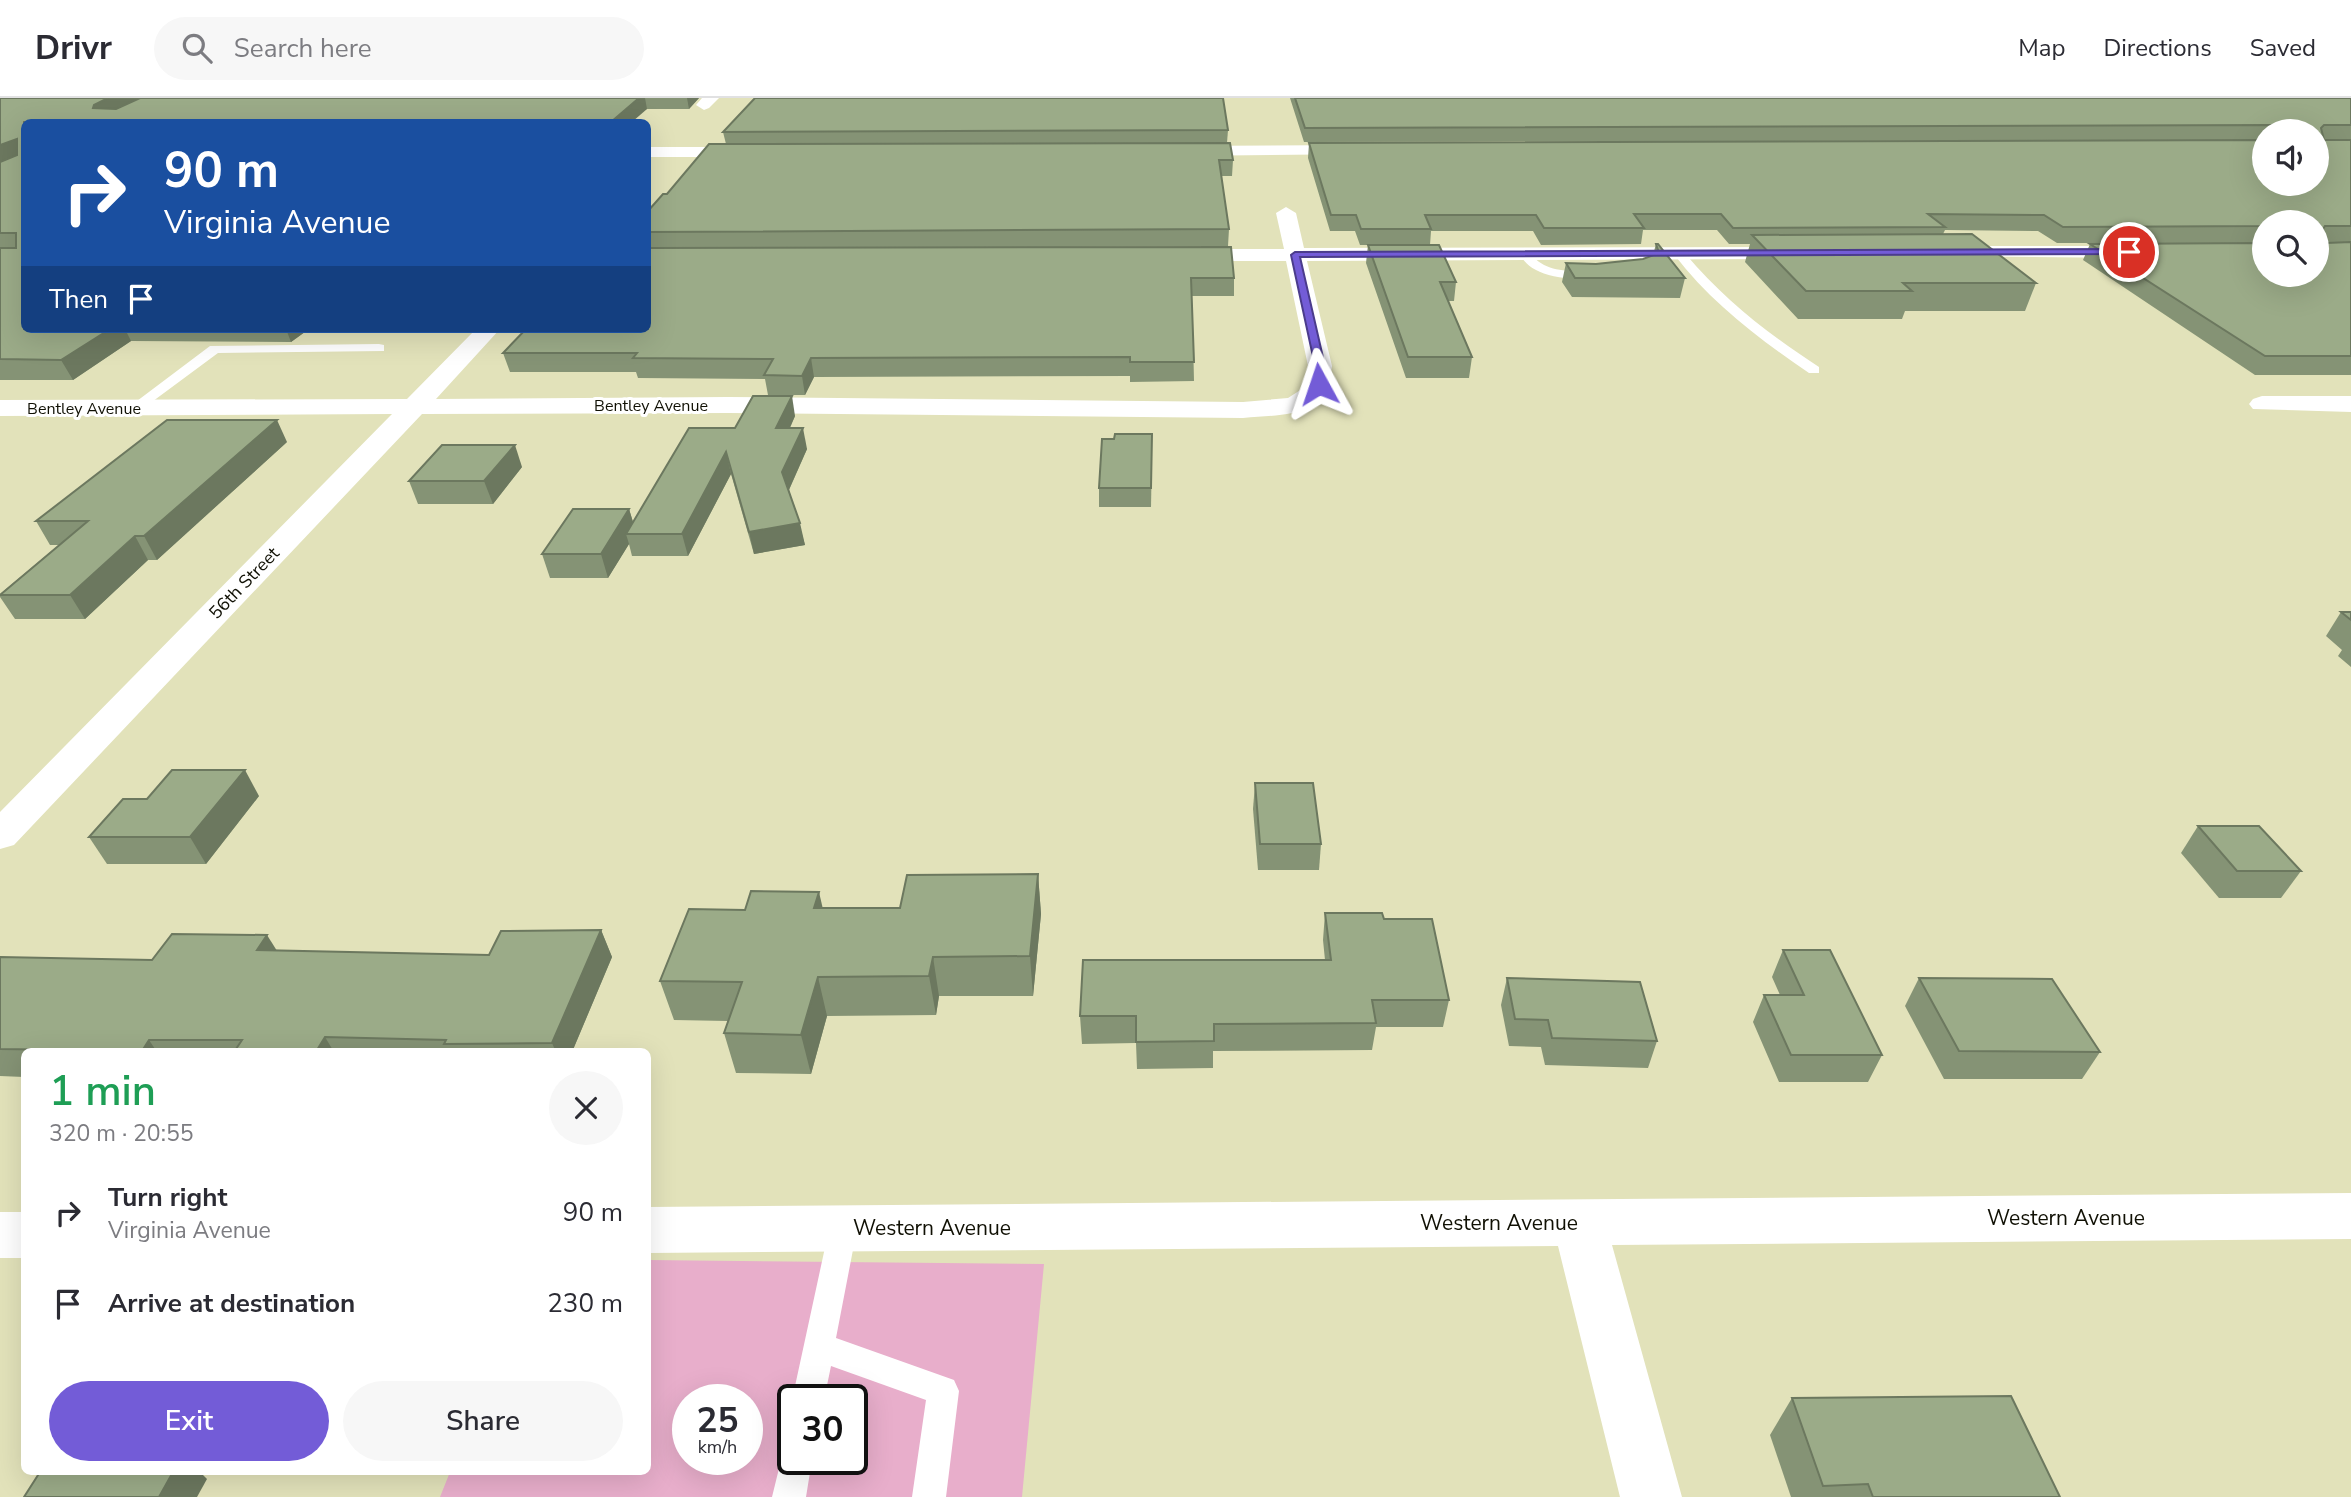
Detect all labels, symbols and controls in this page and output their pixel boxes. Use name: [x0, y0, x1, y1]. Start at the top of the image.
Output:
search box: [154, 17, 644, 80]
text: Drivr: [35, 26, 112, 71]
icon: search: [178, 29, 216, 67]
text: Search here: [234, 31, 372, 66]
text: Map: [2018, 32, 2065, 64]
text: Directions: [2103, 32, 2212, 64]
text: Saved: [2250, 32, 2316, 64]
map controls: [2252, 119, 2329, 287]
button: sound: [2252, 119, 2329, 196]
text: 90 m: [164, 137, 279, 204]
icon: right: [49, 147, 140, 238]
text: Virginia Avenue: [164, 201, 391, 244]
button: search: [2252, 210, 2329, 287]
pin: [2099, 222, 2159, 282]
icon: arrive: [2110, 233, 2148, 271]
icon: arrive: [122, 280, 160, 318]
text: Then: [49, 282, 108, 317]
position arrow: [1282, 347, 1356, 421]
street label: Bentley Avenue: [594, 395, 708, 417]
street label: Bentley Avenue: [27, 398, 141, 420]
street label: 56th Street: [203, 541, 285, 624]
text: 1 min: [49, 1063, 156, 1120]
button: close: [549, 1071, 623, 1145]
text: 320 m · 20:55: [49, 1118, 194, 1149]
text: Turn right: [108, 1180, 227, 1215]
icon: right: [49, 1194, 87, 1232]
text: 90 m: [563, 1195, 623, 1230]
street label: Western Avenue: [1987, 1204, 2145, 1232]
street label: Western Avenue: [1420, 1209, 1578, 1237]
street label: Western Avenue: [853, 1214, 1011, 1242]
text: Virginia Avenue: [108, 1215, 271, 1246]
icon: arrive: [49, 1285, 87, 1323]
text: Arrive at destination: [108, 1286, 355, 1321]
text: 230 m: [547, 1286, 623, 1321]
button: Exit: [49, 1381, 329, 1461]
button: Share: [343, 1381, 623, 1461]
speed limit sign: 30: [777, 1384, 868, 1475]
text: 25: [696, 1397, 739, 1444]
text: km/h: [698, 1435, 737, 1459]

